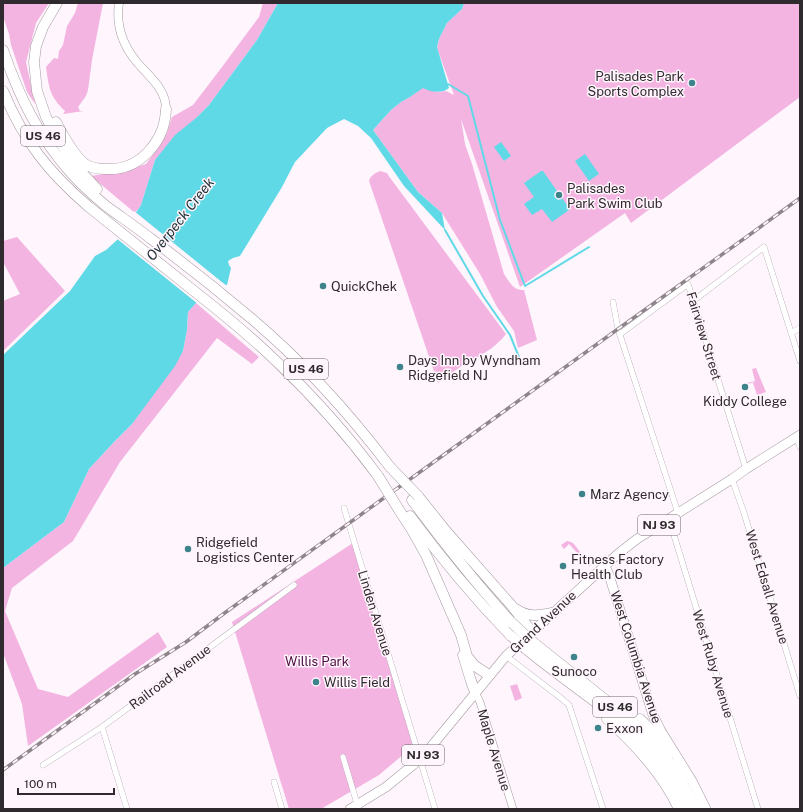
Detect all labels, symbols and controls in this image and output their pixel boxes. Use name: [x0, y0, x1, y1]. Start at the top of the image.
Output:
place label: Palisades Park Sports Complex: [587, 69, 684, 99]
marker: Palisades Park Sports Complex: [687, 78, 697, 88]
road number: US 46: [21, 126, 65, 146]
water label: Overpeck Creek: [143, 174, 218, 264]
place label: Palisades Park Swim Club: [567, 181, 663, 211]
marker: Palisades Park Swim Club: [554, 190, 564, 200]
place label: QuickChek: [331, 279, 397, 294]
marker: QuickChek: [318, 281, 328, 291]
street label: Fairview Street: [683, 290, 725, 382]
place label: Days Inn by Wyndham Ridgefield NJ: [408, 353, 540, 383]
road number: US 46: [284, 359, 328, 379]
marker: Days Inn by Wyndham Ridgefield NJ: [395, 362, 405, 372]
marker: Kiddy College: [740, 382, 750, 392]
place label: Kiddy College: [703, 394, 787, 409]
place label: Marz Agency: [590, 487, 669, 502]
marker: Marz Agency: [577, 489, 587, 499]
road number: NJ 93: [638, 515, 680, 535]
street label: West Edsall Avenue: [742, 528, 792, 646]
place label: Ridgefield Logistics Center: [196, 535, 294, 565]
marker: Ridgefield Logistics Center: [183, 544, 193, 554]
place label: Fitness Factory Health Club: [571, 552, 664, 582]
marker: Fitness Factory Health Club: [558, 561, 568, 571]
street label: Linden Avenue: [355, 568, 395, 658]
street label: Grand Avenue: [507, 588, 579, 656]
street label: West Columbia Avenue: [607, 589, 665, 725]
street label: West Ruby Avenue: [689, 608, 737, 720]
street label: Railroad Avenue: [126, 642, 214, 712]
marker: Sunoco: [569, 652, 579, 662]
park label: Willis Park: [285, 654, 349, 669]
place label: Sunoco: [551, 664, 597, 679]
place label: Willis Field: [324, 675, 390, 690]
marker: Willis Field: [311, 677, 321, 687]
road number: US 46: [593, 697, 637, 717]
street label: Maple Avenue: [474, 707, 514, 793]
place label: Exxon: [606, 721, 643, 736]
marker: Exxon: [593, 723, 603, 733]
road number: NJ 93: [402, 745, 444, 765]
scale bar: [18, 770, 114, 796]
text: 100 m: [24, 777, 57, 791]

